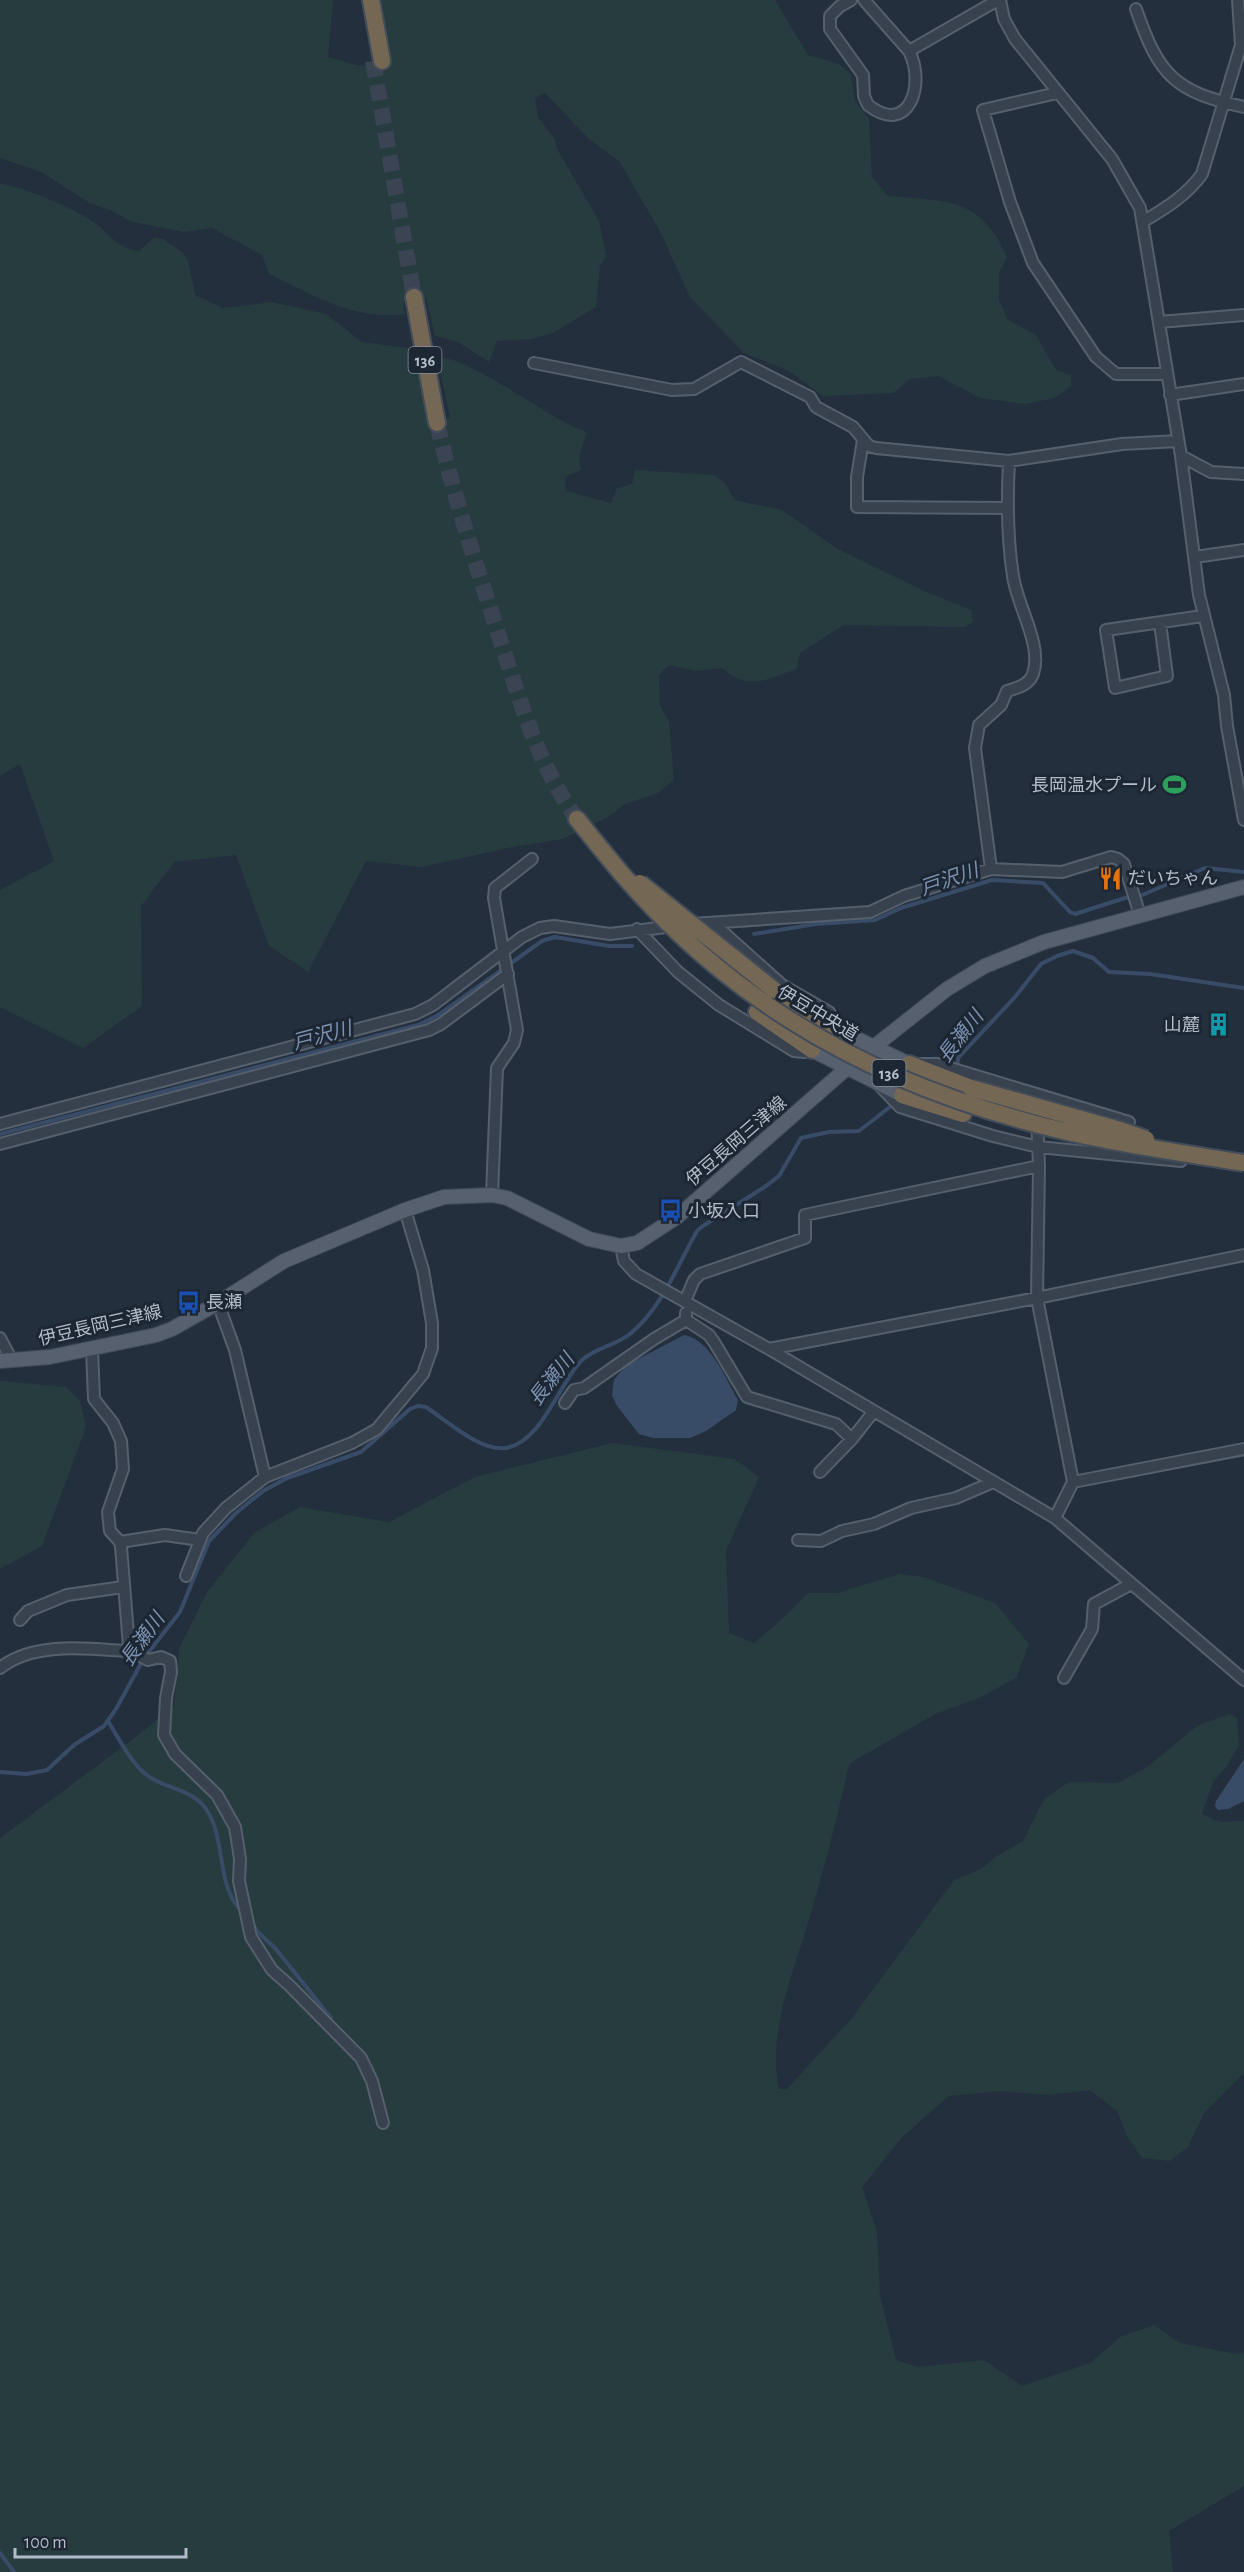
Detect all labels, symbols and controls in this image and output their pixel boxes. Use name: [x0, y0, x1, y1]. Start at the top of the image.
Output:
road number: 136: [408, 347, 442, 373]
sports icon: 長岡温水プール: [1162, 772, 1188, 798]
place label: 長岡温水プール: [1031, 776, 1157, 795]
water label: 戸沢川: [917, 859, 983, 899]
restaurant icon: だいちゃん: [1097, 865, 1123, 891]
place label: だいちゃん: [1128, 869, 1218, 888]
street label: 伊豆中央道: [774, 981, 862, 1045]
water label: 長瀬川: [934, 1005, 988, 1066]
building icon: 山麓: [1205, 1012, 1231, 1038]
place label: 山麓: [1164, 1016, 1200, 1035]
water label: 戸沢川: [290, 1017, 356, 1053]
road number: 136: [872, 1060, 906, 1086]
street label: 伊豆長岡三津線: [682, 1092, 790, 1190]
bus stop icon: 小坂入口: [657, 1198, 683, 1224]
place label: 小坂入口: [688, 1202, 760, 1221]
bus stop icon: 長瀬: [175, 1289, 201, 1315]
place label: 長瀬: [206, 1293, 242, 1312]
street label: 伊豆長岡三津線: [36, 1301, 164, 1349]
water label: 長瀬川: [525, 1348, 579, 1409]
water label: 長瀬川: [116, 1607, 170, 1670]
scale bar: [15, 2521, 186, 2559]
text: 100 m: [24, 2534, 67, 2552]

